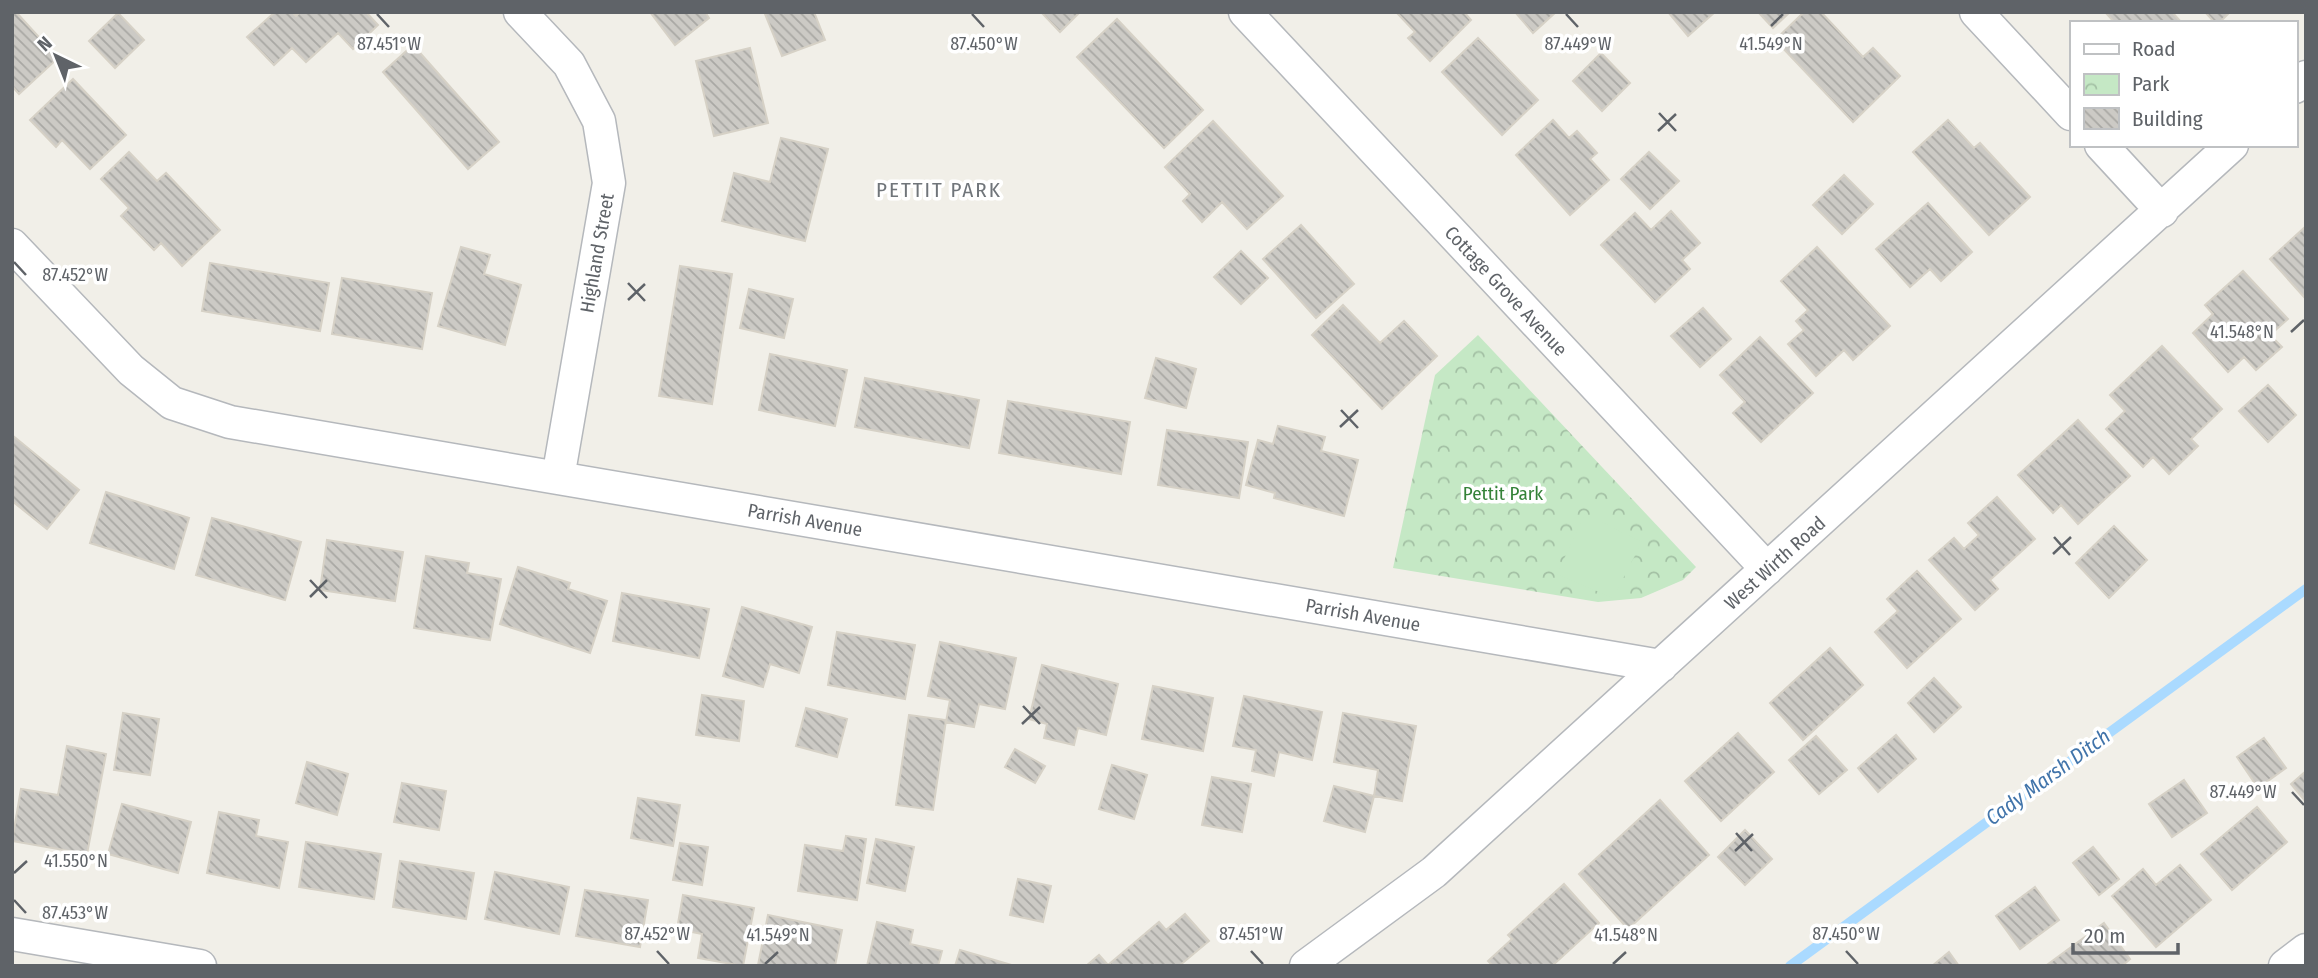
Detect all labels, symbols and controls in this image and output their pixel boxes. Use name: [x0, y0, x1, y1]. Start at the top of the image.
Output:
north arrow: [21, 21, 91, 91]
legend: [2070, 21, 2297, 147]
text: N: [33, 32, 57, 56]
text: 87.451°W: [357, 33, 422, 55]
text: 87.450°W: [950, 33, 1018, 55]
text: 87.449°W: [1544, 33, 1612, 55]
text: 41.549°N: [1739, 33, 1803, 55]
text: Road: [2132, 36, 2176, 62]
text: Park: [2132, 71, 2170, 97]
text: Building: [2132, 106, 2203, 132]
district label: PETTIT PARK: [876, 177, 1002, 203]
street label: Highland Street: [575, 191, 619, 315]
street label: Cottage Grove Avenue: [1440, 221, 1572, 361]
text: 87.452°W: [42, 264, 108, 286]
text: 41.548°N: [2210, 321, 2274, 343]
park label: Pettit Park: [1463, 482, 1543, 505]
street label: Parrish Avenue: [746, 499, 864, 541]
street label: West Wirth Road: [1720, 512, 1830, 614]
street label: Parrish Avenue: [1304, 594, 1422, 636]
water label: Cady Marsh Ditch: [1981, 723, 2115, 831]
text: 87.449°W: [2209, 781, 2277, 803]
text: 41.550°N: [44, 850, 108, 872]
text: 87.453°W: [42, 902, 108, 924]
scale bar: [2073, 912, 2178, 956]
text: 87.452°W: [624, 923, 690, 945]
text: 87.451°W: [1219, 923, 1284, 945]
text: 87.450°W: [1812, 923, 1880, 945]
text: 20 m: [2084, 923, 2125, 949]
text: 41.549°N: [746, 924, 810, 946]
text: 41.548°N: [1594, 924, 1658, 946]

